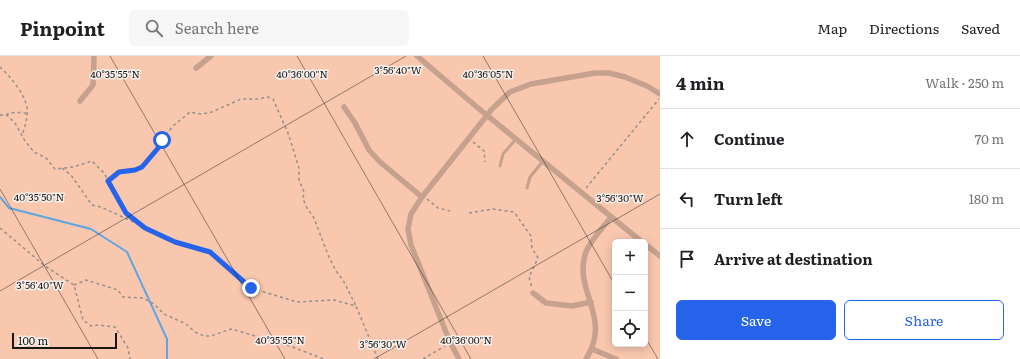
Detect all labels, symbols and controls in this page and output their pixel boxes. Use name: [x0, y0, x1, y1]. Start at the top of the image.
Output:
search box: [129, 10, 409, 46]
text: Pinpoint: [20, 14, 105, 42]
text: Search here: [175, 16, 259, 39]
icon: search: [143, 17, 165, 39]
text: Map: [817, 18, 847, 38]
text: Directions: [869, 18, 939, 38]
text: Saved: [961, 18, 1000, 38]
text: 3°56'40"W: [374, 62, 422, 77]
text: 40°35'55"N: [90, 66, 140, 81]
text: 40°36'00"N: [276, 66, 328, 81]
text: 40°36'05"N: [463, 66, 513, 81]
text: 4 min: [676, 70, 725, 95]
text: Walk · 250 m: [925, 73, 1004, 92]
text: Continue: [714, 127, 784, 150]
icon: ahead: [676, 128, 698, 150]
text: 70 m: [975, 129, 1004, 148]
route start: [153, 131, 171, 149]
text: Turn left: [714, 187, 783, 210]
icon: left: [676, 188, 698, 210]
text: 40°35'50"N: [14, 189, 64, 204]
text: 180 m: [969, 189, 1004, 208]
text: 3°56'30"W: [596, 190, 644, 205]
map controls: [612, 239, 648, 347]
button: +: [612, 239, 648, 275]
text: Arrive at destination: [714, 247, 873, 270]
icon: arrive: [676, 248, 698, 270]
button: −: [612, 275, 648, 311]
text: 3°56'40"W: [16, 277, 64, 292]
route end: [242, 279, 260, 297]
button: Save: [676, 300, 836, 340]
button: Share: [844, 300, 1004, 340]
button: locate: [612, 311, 648, 347]
scale bar: [12, 331, 117, 350]
text: 100 m: [18, 332, 48, 348]
text: 40°35'55"N: [255, 332, 305, 347]
text: 40°36'00"N: [440, 332, 492, 347]
text: 3°56'30"W: [359, 336, 407, 351]

